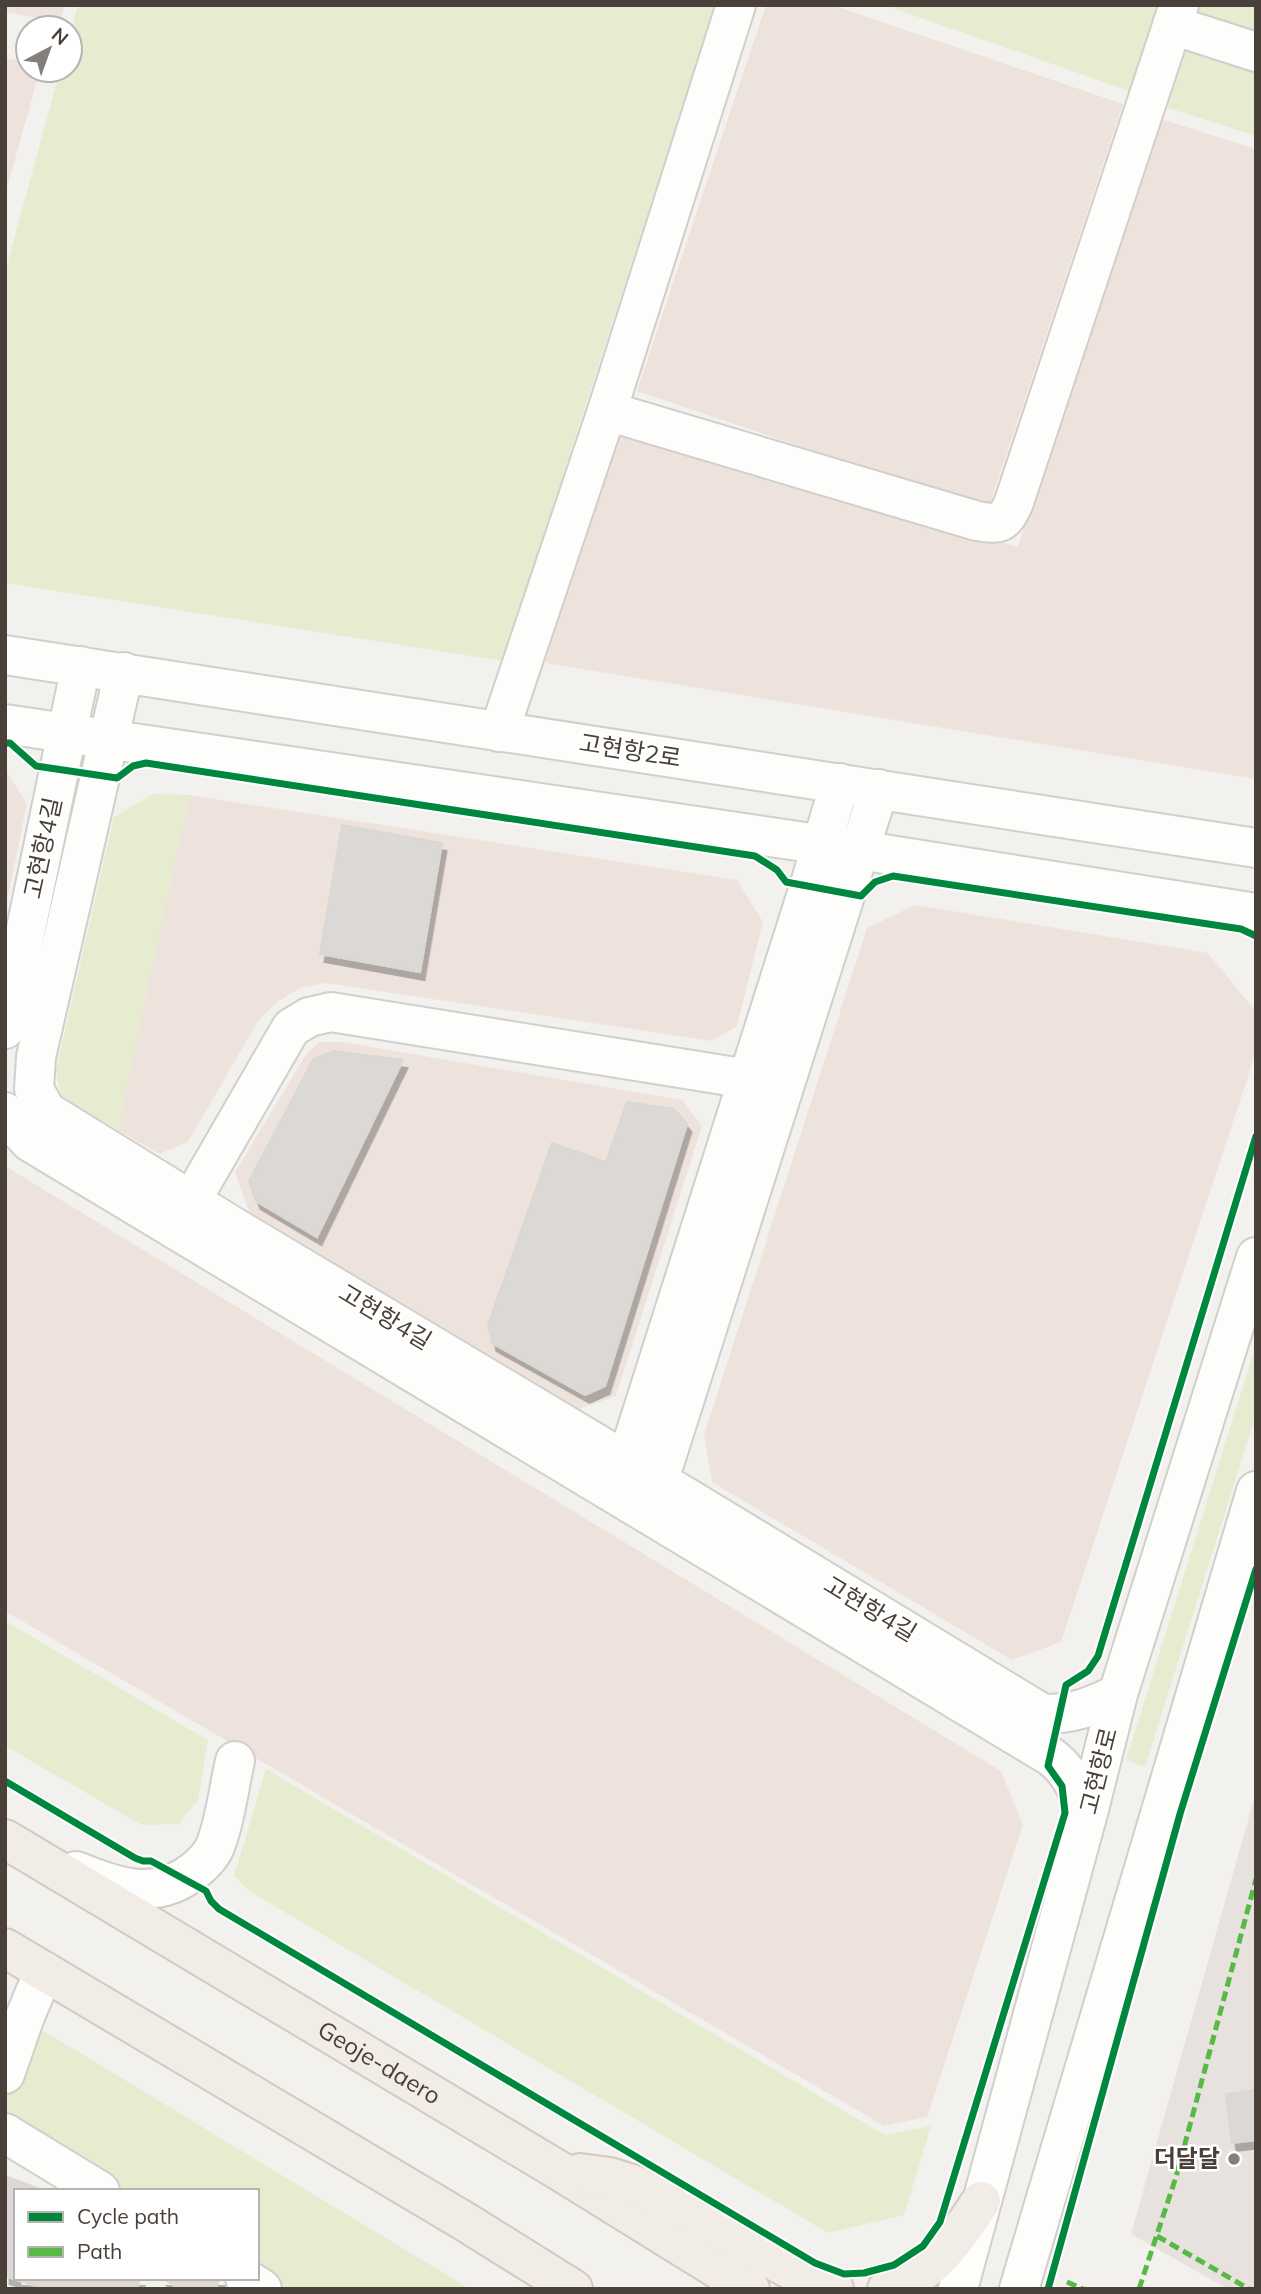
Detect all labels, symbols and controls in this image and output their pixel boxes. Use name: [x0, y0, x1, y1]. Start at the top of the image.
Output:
north arrow: [14, 14, 84, 84]
text: N: [47, 22, 73, 50]
street label: 고현항2로: [577, 727, 683, 773]
street label: 고현항4길: [17, 794, 67, 901]
street label: 고현항4길: [334, 1277, 437, 1355]
street label: 고현항4길: [819, 1569, 922, 1647]
street label: 고현항로: [1073, 1724, 1123, 1817]
street label: Geoje-daero: [313, 2014, 447, 2110]
place label: 더달달: [1154, 2143, 1220, 2173]
marker: 더달달: [1226, 2151, 1242, 2167]
legend: [14, 2189, 259, 2280]
text: Cycle path: [77, 2203, 179, 2229]
text: Path: [77, 2238, 122, 2264]

